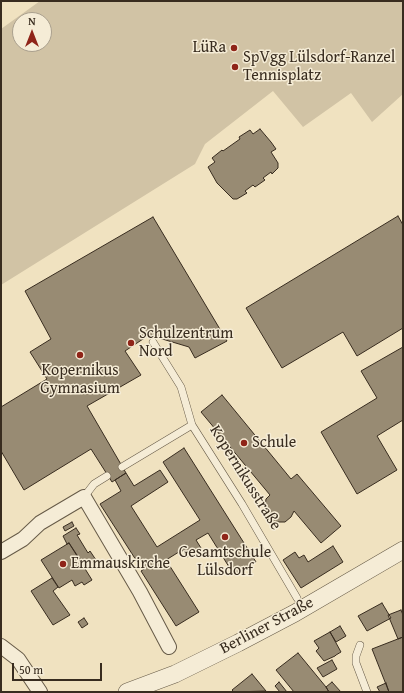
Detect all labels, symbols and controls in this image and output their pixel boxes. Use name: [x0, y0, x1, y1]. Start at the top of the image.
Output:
north arrow: [12, 12, 52, 52]
text: N: [28, 13, 36, 29]
place label: LüRa: [193, 38, 226, 58]
marker: LüRa: [229, 43, 239, 53]
place label: SpVgg Lülsdorf-Ranzel Tennisplatz: [243, 48, 395, 86]
marker: SpVgg Lülsdorf-Ranzel Tennisplatz: [230, 62, 240, 72]
place label: Schulzentrum Nord: [139, 324, 233, 362]
marker: Schulzentrum Nord: [126, 338, 136, 348]
marker: Kopernikus Gymnasium: [75, 350, 85, 360]
place label: Kopernikus Gymnasium: [40, 361, 120, 399]
street label: Kopernikusstraße: [205, 422, 285, 534]
place label: Schule: [252, 433, 296, 453]
marker: Schule: [239, 438, 249, 448]
marker: Gesamtschule Lülsdorf: [220, 532, 230, 542]
place label: Gesamtschule Lülsdorf: [179, 543, 271, 581]
place label: Emmauskirche: [71, 554, 170, 574]
marker: Emmauskirche: [58, 559, 68, 569]
street label: Berliner Straße: [217, 593, 317, 659]
scale bar: [14, 655, 104, 681]
text: 50 m: [19, 661, 43, 678]

